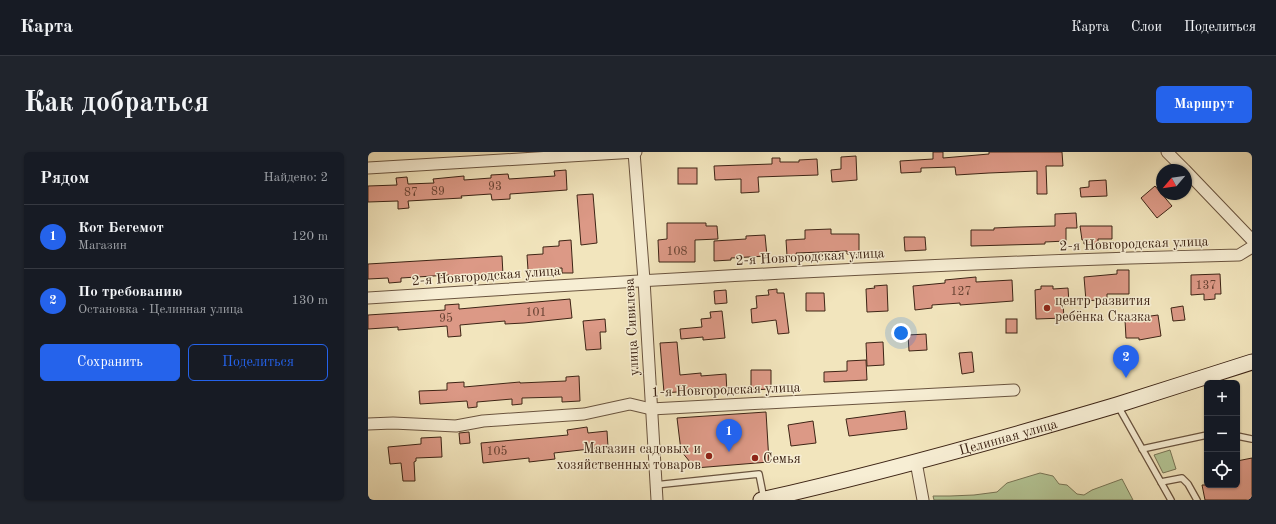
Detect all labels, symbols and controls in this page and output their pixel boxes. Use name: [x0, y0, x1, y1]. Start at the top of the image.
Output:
text: Карта: [20, 18, 73, 37]
text: Карта: [1071, 20, 1109, 34]
text: Слои: [1131, 20, 1162, 34]
text: Поделиться: [1184, 20, 1256, 34]
button: Маршрут: [1156, 86, 1252, 123]
text: Как добраться: [24, 90, 209, 118]
north arrow: [1156, 164, 1192, 200]
text: Рядом: [40, 170, 89, 187]
text: Найдено: 2: [264, 171, 328, 184]
house number: 93: [488, 181, 502, 193]
house number: 89: [431, 186, 445, 198]
house number: 87: [404, 187, 418, 199]
text: Кот Бегемот: [78, 221, 164, 236]
text: 1: [49, 230, 57, 243]
text: 120 m: [291, 230, 328, 243]
street label: 2-я Новгородская улица: [1059, 234, 1209, 254]
text: Магазин: [78, 239, 127, 252]
house number: 108: [667, 246, 687, 258]
street label: 2-я Новгородская улица: [735, 246, 885, 268]
street label: 2-я Новгородская улица: [411, 264, 561, 288]
street label: улица Сивилева: [622, 278, 642, 376]
house number: 137: [1196, 280, 1216, 292]
text: По требованию: [78, 285, 182, 300]
house number: 127: [951, 286, 971, 298]
text: 2: [49, 294, 57, 307]
text: 130 m: [291, 294, 328, 307]
place label: центр развития ребёнка Сказка: [1055, 294, 1151, 324]
text: Остановка · Целинная улица: [78, 303, 243, 316]
marker: центр развития ребёнка Сказка: [1042, 303, 1052, 313]
house number: 101: [526, 307, 546, 319]
house number: 95: [439, 312, 453, 325]
your location: [891, 323, 911, 343]
button: Сохранить: [40, 344, 180, 381]
button: Поделиться: [188, 344, 328, 381]
pin: 2: [1113, 345, 1139, 378]
street label: 1-я Новгородская улица: [651, 380, 801, 400]
map controls: [1204, 380, 1240, 488]
button: +: [1204, 380, 1240, 416]
button: −: [1204, 416, 1240, 452]
street label: Целинная улица: [957, 417, 1059, 458]
pin: 1: [716, 419, 742, 452]
place label: Магазин садовых и хозяйственных товаров: [556, 442, 701, 472]
house number: 105: [487, 445, 507, 458]
marker: Магазин садовых и хозяйственных товаров: [704, 451, 714, 461]
place label: Семья: [763, 452, 801, 466]
button: locate: [1204, 452, 1240, 488]
marker: Семья: [750, 453, 760, 463]

